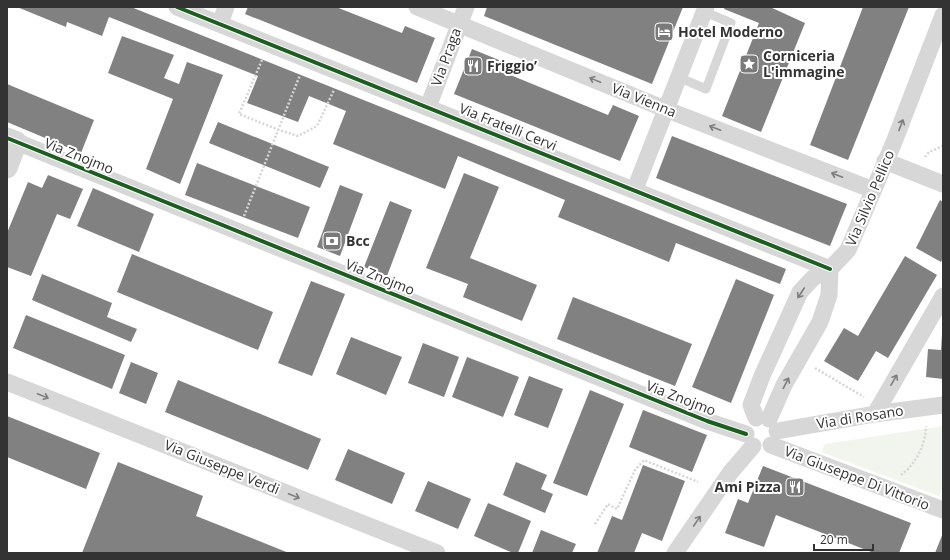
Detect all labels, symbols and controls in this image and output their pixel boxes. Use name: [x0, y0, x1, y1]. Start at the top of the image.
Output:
hotel icon: Hotel Moderno: [653, 21, 675, 43]
place label: Hotel Moderno: [678, 22, 783, 41]
street label: Via Praga: [426, 25, 465, 89]
place label: Corniceria L'immagine: [763, 46, 845, 81]
place icon: Corniceria L'immagine: [738, 53, 760, 75]
restaurant icon: Friggio’: [462, 55, 484, 77]
place label: Friggio’: [487, 56, 537, 75]
one-way arrow: [589, 75, 601, 83]
street label: Via Vienna: [609, 78, 679, 121]
street label: Via Fratelli Cervi: [456, 98, 560, 155]
one-way arrow: [897, 119, 905, 131]
one-way arrow: [710, 124, 722, 132]
street label: Via Znojmo: [42, 133, 117, 178]
street label: Via Silvio Pellico: [841, 147, 898, 249]
one-way arrow: [831, 170, 843, 178]
bank icon: Bcc: [321, 230, 343, 252]
place label: Bcc: [346, 231, 370, 250]
street label: Via Znojmo: [343, 254, 418, 299]
one-way arrow: [797, 287, 805, 298]
one-way arrow: [891, 374, 899, 386]
street label: Via Znojmo: [644, 376, 719, 420]
one-way arrow: [782, 377, 790, 389]
one-way arrow: [37, 393, 49, 400]
street label: Via di Rosano: [815, 400, 905, 433]
street label: Via Giuseppe Verdi: [162, 435, 283, 498]
street label: Via Giuseppe Di Vittorio: [782, 441, 932, 514]
restaurant icon: Ami Pizza: [784, 476, 806, 498]
place label: Ami Pizza: [715, 477, 781, 496]
one-way arrow: [288, 493, 300, 500]
one-way arrow: [693, 516, 701, 527]
scale bar: [814, 526, 873, 552]
text: 20 m: [820, 531, 848, 548]

